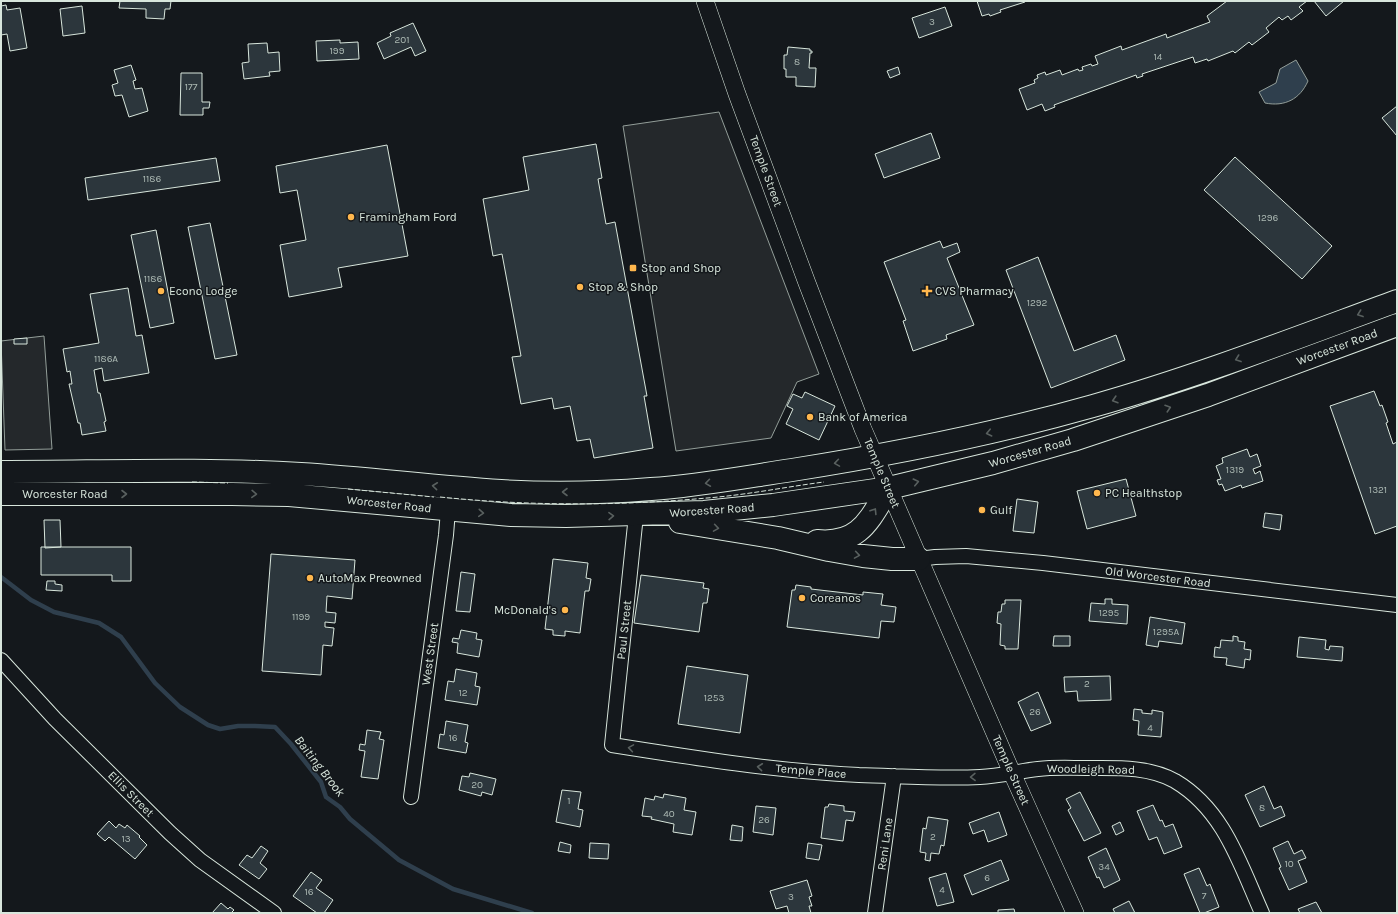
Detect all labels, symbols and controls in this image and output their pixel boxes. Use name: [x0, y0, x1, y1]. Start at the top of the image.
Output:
house number: 3: [929, 16, 935, 28]
house number: 201: [394, 34, 410, 46]
house number: 199: [330, 45, 345, 57]
house number: 14: [1154, 51, 1163, 63]
house number: 8: [794, 56, 800, 68]
house number: 177: [185, 81, 198, 93]
street label: Temple Street: [747, 133, 786, 209]
house number: 1186: [143, 173, 162, 185]
place label: Framingham Ford: [359, 210, 457, 224]
marker: Framingham Ford: [346, 212, 356, 222]
house number: 1296: [1258, 212, 1279, 224]
place label: Stop and Shop: [641, 261, 721, 275]
marker: Stop and Shop: [628, 263, 638, 273]
house number: 1186: [144, 273, 163, 285]
place label: Stop & Shop: [588, 280, 658, 294]
marker: Stop & Shop: [575, 282, 585, 292]
place label: Econo Lodge: [169, 284, 237, 298]
place label: CVS Pharmacy: [935, 284, 1014, 298]
marker: Econo Lodge: [156, 286, 166, 296]
marker: CVS Pharmacy: [922, 286, 932, 296]
house number: 1292: [1027, 297, 1048, 309]
one-way arrow: [1357, 310, 1364, 318]
street label: Worcester Road: [1294, 326, 1380, 368]
house number: 1186A: [94, 353, 118, 365]
one-way arrow: [1235, 354, 1242, 362]
one-way arrow: [1111, 395, 1118, 404]
one-way arrow: [1164, 404, 1171, 413]
place label: Bank of America: [818, 410, 907, 424]
marker: Bank of America: [805, 412, 815, 422]
one-way arrow: [986, 428, 992, 436]
street label: Worcester Road: [987, 434, 1073, 470]
street label: Temple Street: [861, 436, 903, 511]
one-way arrow: [833, 458, 840, 467]
house number: 1319: [1226, 464, 1244, 476]
one-way arrow: [705, 478, 711, 487]
one-way arrow: [913, 478, 919, 486]
one-way arrow: [432, 482, 438, 491]
house number: 1321: [1369, 484, 1387, 496]
place label: PC Healthstop: [1105, 486, 1182, 500]
street label: Worcester Road: [22, 487, 108, 501]
one-way arrow: [562, 488, 568, 496]
marker: PC Healthstop: [1092, 488, 1102, 498]
one-way arrow: [121, 490, 127, 498]
one-way arrow: [251, 490, 257, 499]
street label: Worcester Road: [346, 493, 432, 515]
street label: Worcester Road: [669, 500, 755, 520]
place label: Gulf: [990, 503, 1013, 517]
marker: Gulf: [977, 505, 987, 515]
one-way arrow: [478, 508, 484, 517]
one-way arrow: [870, 508, 877, 515]
one-way arrow: [608, 511, 614, 520]
one-way arrow: [713, 523, 719, 532]
one-way arrow: [854, 550, 860, 559]
street label: Old Worcester Road: [1104, 564, 1212, 590]
place label: AutoMax Preowned: [318, 571, 422, 585]
marker: AutoMax Preowned: [305, 573, 315, 583]
place label: Coreanos: [810, 591, 861, 605]
marker: Coreanos: [797, 593, 807, 603]
street label: Paul Street: [614, 599, 634, 660]
place label: McDonald's: [494, 603, 557, 617]
marker: McDonald's: [560, 605, 570, 615]
house number: 1295: [1099, 607, 1120, 619]
house number: 1199: [292, 611, 310, 623]
street label: West Street: [419, 621, 441, 686]
house number: 1295A: [1153, 626, 1179, 638]
house number: 2: [1084, 678, 1090, 690]
house number: 12: [458, 687, 468, 699]
house number: 1253: [704, 692, 724, 704]
house number: 26: [1029, 706, 1041, 718]
house number: 4: [1147, 722, 1153, 734]
house number: 16: [448, 732, 458, 744]
water label: Baiting Brook: [292, 733, 349, 800]
street label: Temple Street: [989, 733, 1033, 807]
one-way arrow: [628, 744, 634, 753]
street label: Temple Place: [775, 761, 847, 781]
street label: Woodleigh Road: [1047, 761, 1135, 777]
one-way arrow: [756, 762, 763, 771]
street label: Ellis Street: [105, 768, 157, 820]
one-way arrow: [970, 773, 976, 781]
house number: 20: [471, 779, 483, 791]
house number: 1: [567, 795, 571, 807]
house number: 8: [1259, 802, 1265, 814]
house number: 40: [663, 808, 675, 820]
house number: 26: [758, 814, 770, 826]
street label: Reni Lane: [874, 817, 896, 871]
house number: 2: [930, 831, 936, 843]
house number: 13: [121, 833, 131, 845]
house number: 10: [1284, 858, 1294, 870]
house number: 34: [1098, 861, 1110, 873]
house number: 6: [984, 872, 990, 884]
house number: 4: [939, 884, 945, 896]
house number: 16: [304, 886, 314, 898]
house number: 7: [1202, 890, 1207, 902]
house number: 3: [788, 891, 794, 903]

